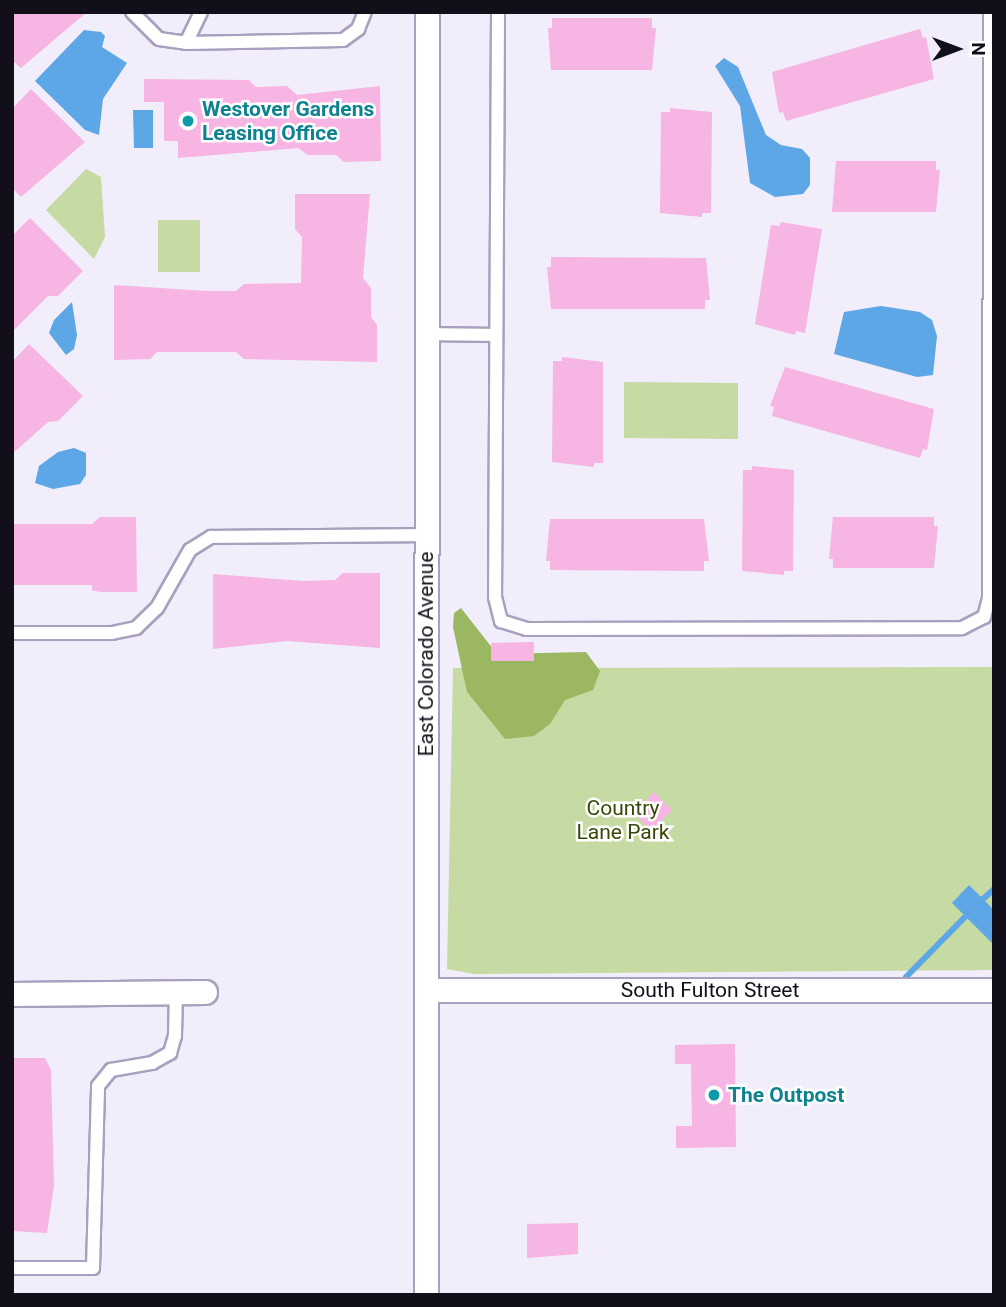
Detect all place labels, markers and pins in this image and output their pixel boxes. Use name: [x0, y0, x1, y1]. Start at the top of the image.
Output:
place label: Westover Gardens Leasing Office: [202, 96, 374, 146]
marker: Westover Gardens Leasing Office: [180, 113, 196, 129]
place label: The Outpost: [728, 1082, 844, 1108]
marker: The Outpost: [706, 1087, 722, 1103]

